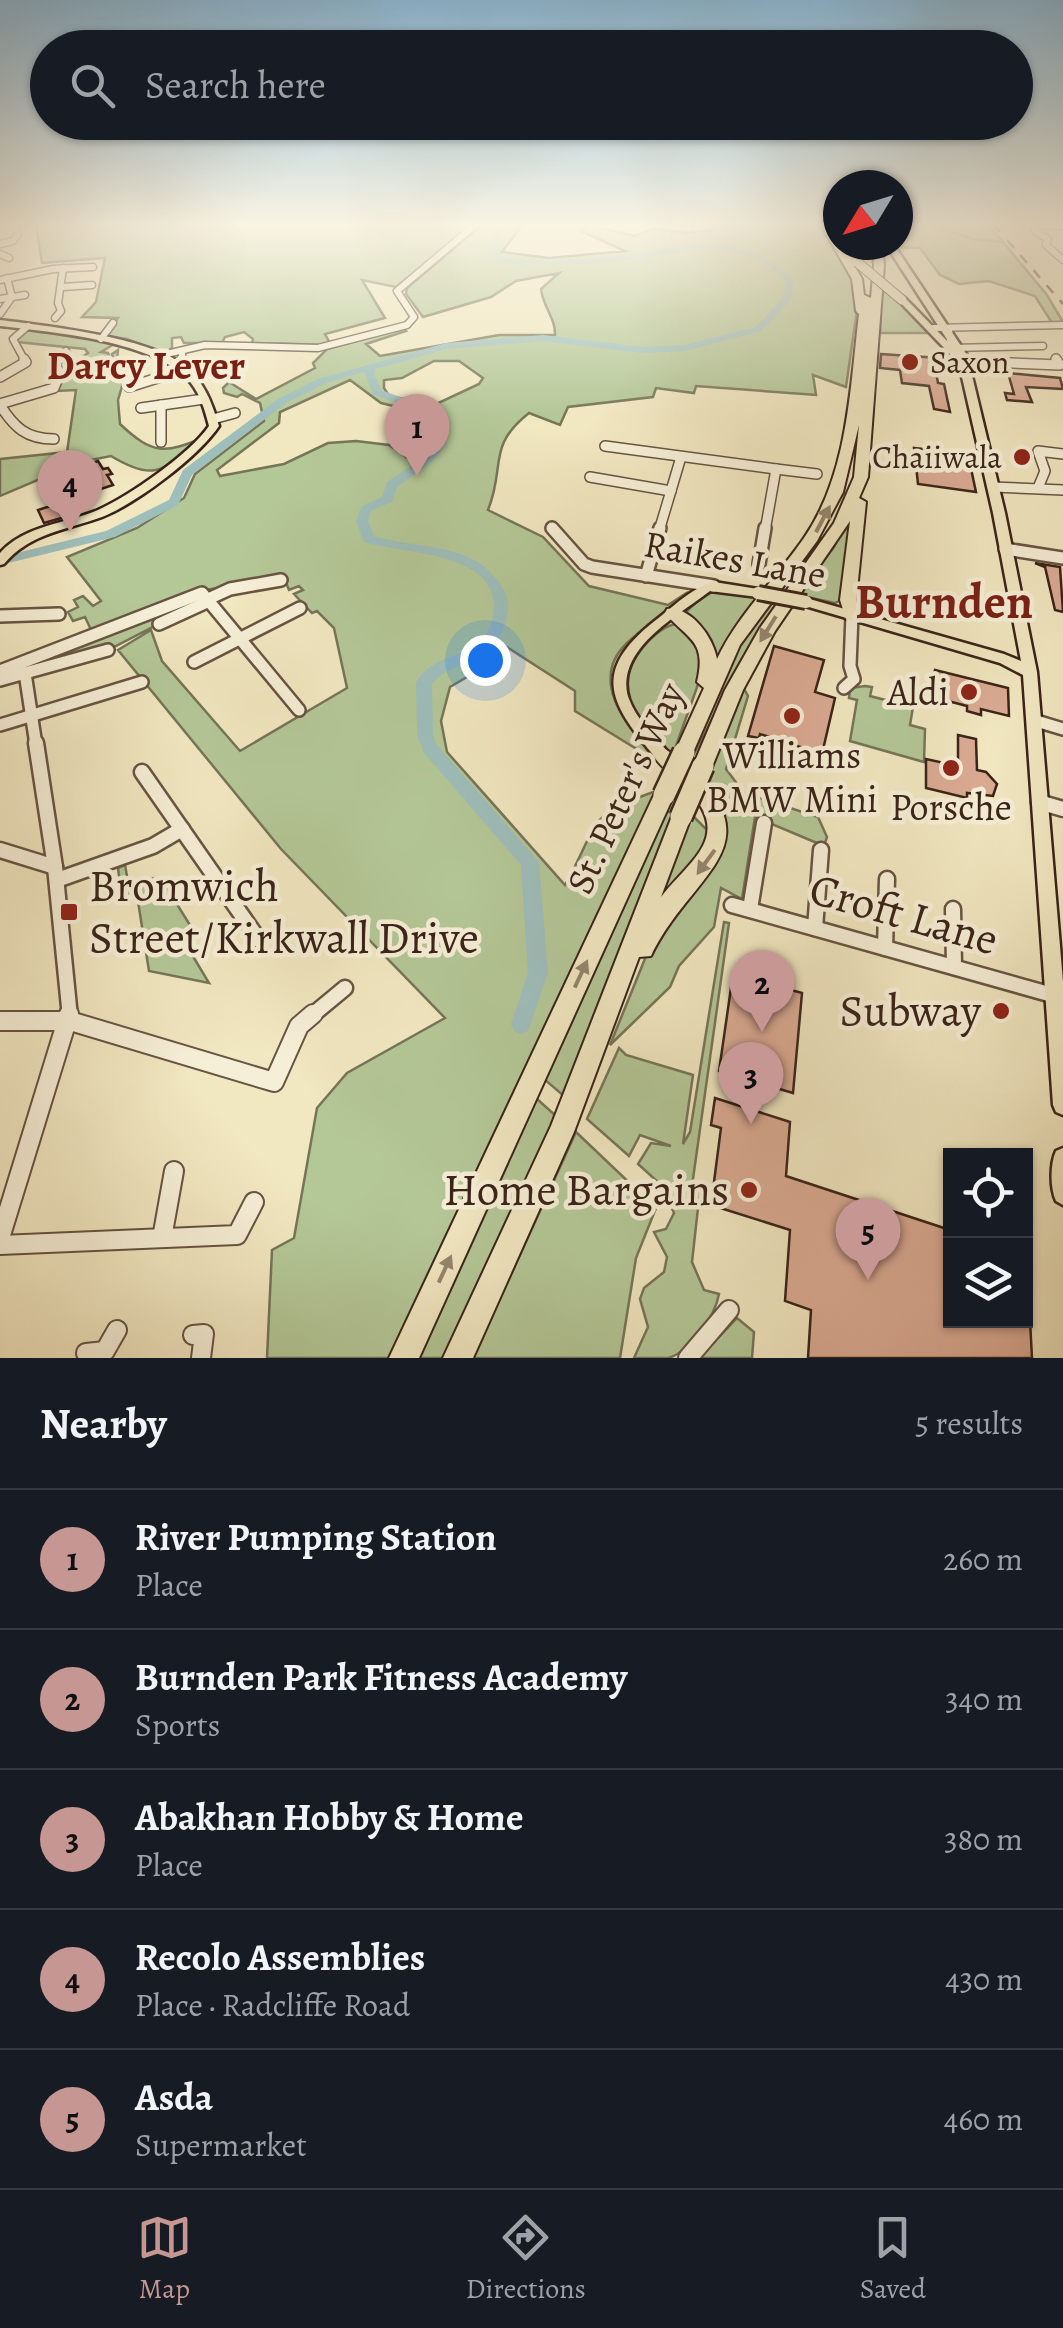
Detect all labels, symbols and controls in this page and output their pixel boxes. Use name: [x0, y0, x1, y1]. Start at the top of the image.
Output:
search box: [30, 30, 1033, 140]
icon: search: [65, 58, 120, 113]
text: Search here: [145, 59, 326, 111]
north arrow: [823, 170, 913, 260]
district label: Darcy Lever: [47, 338, 245, 393]
place label: Saxon: [930, 340, 1009, 384]
marker: Saxon: [899, 351, 921, 373]
pin: 1: [384, 394, 450, 476]
place label: Chaiiwala: [872, 435, 1002, 479]
marker: Chaiiwala: [1011, 446, 1033, 468]
pin: 4: [38, 450, 102, 532]
one-way arrow: [814, 504, 831, 533]
street label: Raikes Lane: [640, 517, 830, 601]
district label: Burnden: [855, 569, 1033, 635]
one-way arrow: [760, 616, 778, 643]
your location: [460, 635, 511, 686]
place label: Aldi: [886, 666, 949, 718]
street label: St. Peter's Way: [553, 673, 697, 902]
marker: Aldi: [958, 681, 980, 703]
marker: Williams BMW Mini: [781, 705, 803, 727]
place label: Williams BMW Mini: [706, 729, 878, 825]
marker: Porsche: [940, 757, 962, 779]
place label: Porsche: [890, 781, 1012, 833]
one-way arrow: [696, 849, 716, 875]
place label: Bromwich Street/Kirkwall Drive: [89, 855, 479, 969]
street label: Croft Lane: [803, 858, 1005, 970]
marker: Bromwich Street/Kirkwall Drive: [58, 901, 80, 923]
pin: 2: [730, 950, 794, 1032]
one-way arrow: [573, 959, 589, 989]
place label: Subway: [839, 980, 982, 1042]
marker: Subway: [990, 1000, 1012, 1022]
pin: 3: [718, 1042, 784, 1124]
map controls: [943, 1148, 1033, 1328]
button: locate: [943, 1148, 1033, 1238]
place label: Home Bargains: [444, 1159, 729, 1221]
marker: Home Bargains: [738, 1179, 760, 1201]
pin: 5: [836, 1198, 900, 1280]
button: layers: [943, 1238, 1033, 1328]
one-way arrow: [437, 1255, 454, 1284]
text: Nearby: [40, 1395, 167, 1452]
text: 5 results: [915, 1401, 1023, 1445]
text: River Pumping Station: [135, 1511, 497, 1563]
text: 1: [67, 1537, 78, 1581]
text: 260 m: [943, 1537, 1023, 1581]
text: Place: [135, 1563, 203, 1607]
text: Burnden Park Fitness Academy: [135, 1651, 627, 1703]
text: 2: [65, 1677, 80, 1721]
text: 340 m: [945, 1677, 1023, 1721]
text: Sports: [135, 1703, 220, 1747]
text: Abakhan Hobby & Home: [135, 1791, 523, 1843]
text: 3: [66, 1817, 79, 1861]
text: 380 m: [944, 1817, 1023, 1861]
text: Place: [135, 1843, 203, 1887]
text: Recolo Assemblies: [135, 1931, 425, 1983]
text: 4: [65, 1957, 80, 2001]
text: 430 m: [945, 1957, 1023, 2001]
text: Place · Radcliffe Road: [135, 1983, 410, 2027]
text: Asda: [135, 2071, 213, 2123]
text: 5: [66, 2097, 79, 2141]
text: 460 m: [944, 2097, 1023, 2141]
text: Supermarket: [135, 2123, 307, 2167]
tab: Map: [137, 2210, 192, 2308]
tab: Directions: [466, 2210, 586, 2308]
tab: Saved: [860, 2210, 926, 2308]

